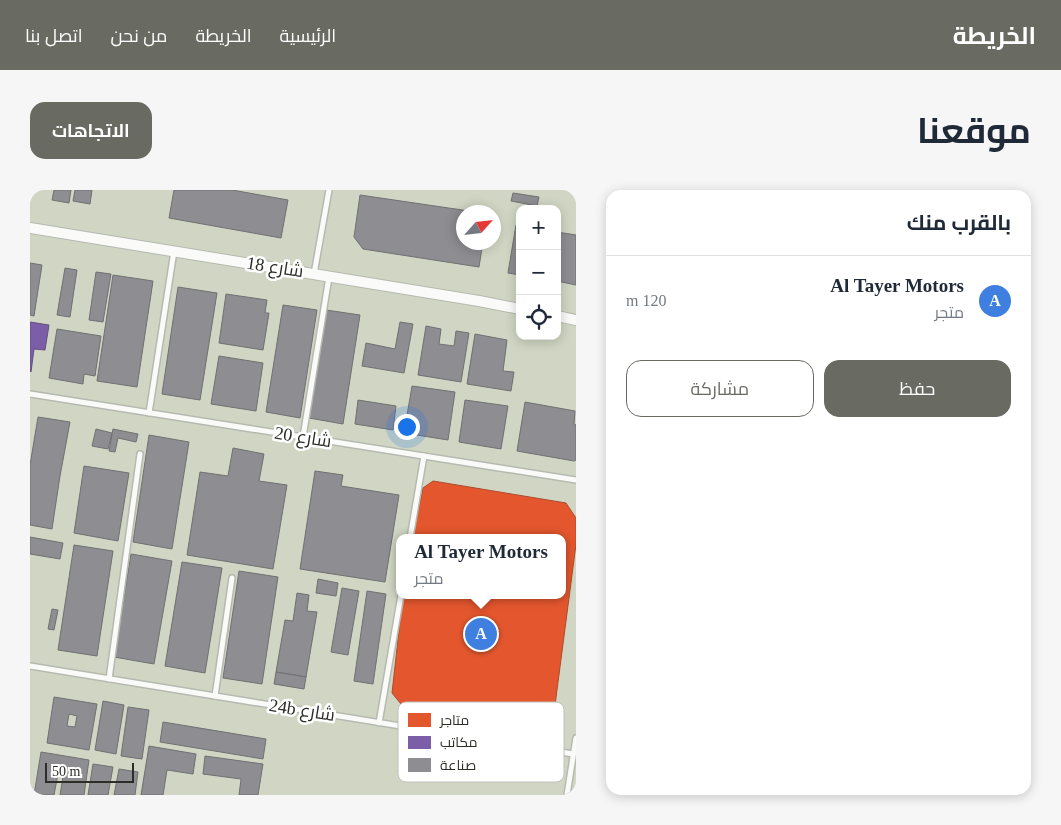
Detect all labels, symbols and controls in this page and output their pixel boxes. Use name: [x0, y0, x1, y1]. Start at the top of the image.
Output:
text: الخريطة: [953, 23, 1036, 49]
text: اتصل بنا: [25, 26, 83, 46]
text: من نحن: [111, 26, 167, 46]
text: الخريطة: [195, 26, 252, 46]
text: الرئيسية: [280, 26, 336, 46]
button: الاتجاهات: [30, 102, 152, 159]
text: موقعنا: [917, 112, 1031, 151]
north arrow: [456, 205, 501, 250]
map controls: [516, 205, 561, 340]
button: +: [516, 205, 561, 250]
text: بالقرب منك: [907, 211, 1011, 235]
button: −: [516, 250, 561, 295]
street label: شارع 18: [245, 253, 305, 283]
text: Al Tayer Motors: [830, 275, 964, 296]
text: 120 m: [626, 292, 666, 309]
text: A: [989, 292, 1001, 309]
button: locate: [516, 295, 561, 340]
text: متجر: [935, 304, 964, 321]
button: مشاركة: [626, 360, 814, 417]
button: حفظ: [824, 360, 1011, 417]
your location: [394, 414, 420, 440]
street label: شارع 20: [273, 423, 333, 453]
popup: [396, 534, 566, 599]
text: Al Tayer Motors: [414, 541, 548, 562]
text: متجر: [414, 570, 444, 587]
pin: A: [465, 615, 497, 653]
street label: 24b شارع: [267, 695, 336, 727]
legend: [398, 702, 564, 782]
text: متاجر: [439, 713, 469, 728]
text: مكاتب: [440, 735, 478, 750]
text: صناعة: [440, 758, 476, 773]
scale bar: [45, 760, 134, 783]
text: 50 m: [52, 764, 80, 779]

